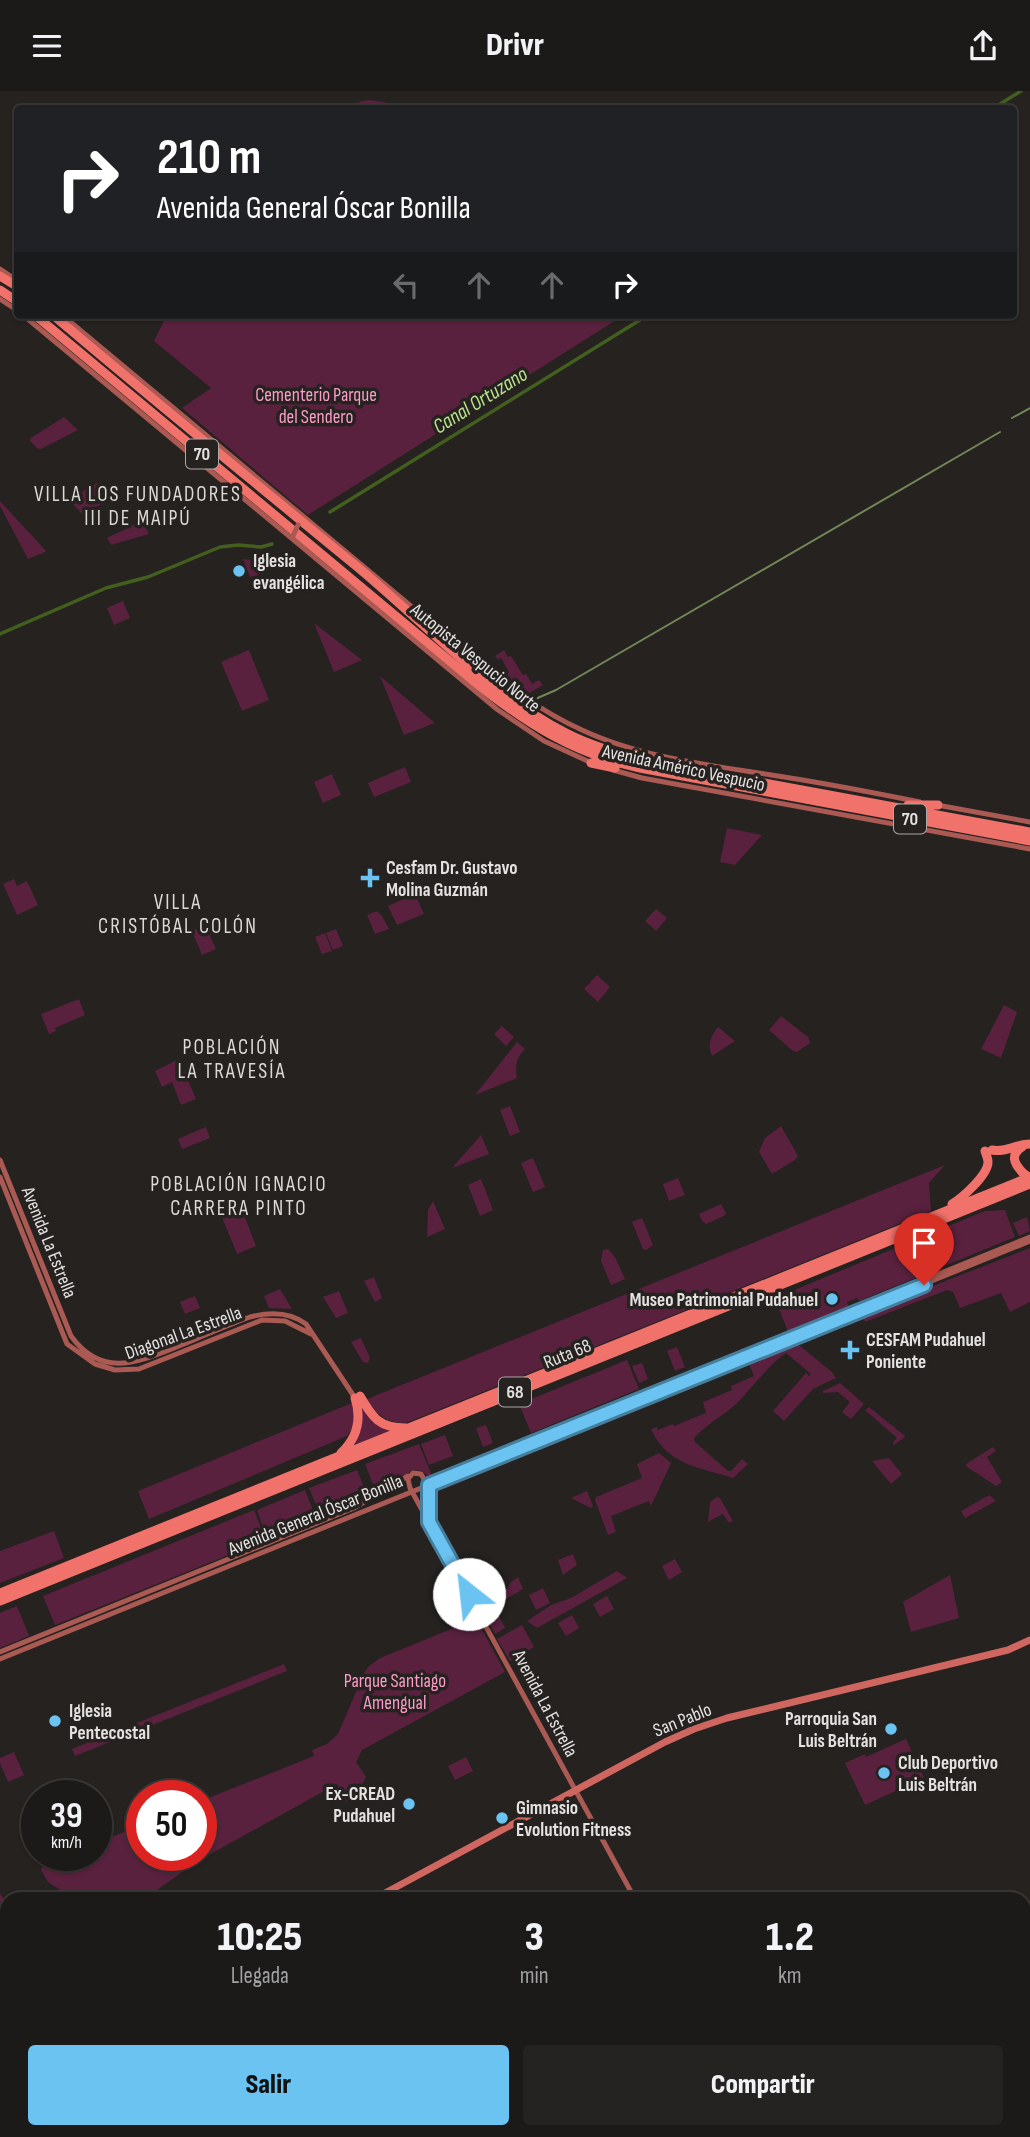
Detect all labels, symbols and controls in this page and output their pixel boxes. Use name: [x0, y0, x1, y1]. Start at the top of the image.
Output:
text: Drivr: [486, 26, 544, 65]
icon: menu: [28, 27, 66, 65]
icon: share: [964, 27, 1002, 65]
text: 210 m: [157, 129, 261, 188]
icon: right: [42, 133, 133, 224]
text: Avenida General Óscar Bonilla: [157, 189, 471, 228]
icon: left: [387, 266, 425, 304]
icon: ahead: [460, 266, 498, 304]
icon: ahead: [533, 266, 571, 304]
icon: right: [606, 266, 644, 304]
water label: Canal Ortuzano: [428, 361, 533, 439]
park label: Cementerio Parque del Sendero: [255, 384, 377, 429]
road number: 70: [186, 439, 218, 468]
district label: VILLA LOS FUNDADORES III DE MAIPÚ: [34, 482, 242, 531]
place label: Iglesia evangélica: [253, 550, 325, 595]
marker: Iglesia evangélica: [231, 563, 247, 579]
street label: Autopista Vespucio Norte: [405, 598, 545, 718]
street label: Avenida Américo Vespucio: [599, 740, 767, 797]
road number: 70: [894, 805, 926, 833]
place label: Cesfam Dr. Gustavo Molina Guzmán: [386, 857, 518, 902]
marker: Cesfam Dr. Gustavo Molina Guzmán: [360, 868, 380, 888]
district label: VILLA CRISTÓBAL COLÓN: [98, 890, 258, 939]
district label: POBLACIÓN LA TRAVESÍA: [177, 1035, 287, 1084]
district label: POBLACIÓN IGNACIO CARRERA PINTO: [150, 1172, 328, 1221]
street label: Avenida La Estrella: [16, 1183, 81, 1301]
pin: [894, 1213, 954, 1285]
icon: arrive: [905, 1224, 943, 1262]
place label: Museo Patrimonial Pudahuel: [629, 1289, 818, 1312]
marker: Museo Patrimonial Pudahuel: [824, 1291, 840, 1307]
street label: Diagonal La Estrella: [122, 1302, 245, 1365]
place label: CESFAM Pudahuel Poniente: [866, 1329, 986, 1374]
street label: Ruta 68: [540, 1334, 595, 1374]
marker: CESFAM Pudahuel Poniente: [840, 1340, 860, 1360]
road number: 68: [499, 1377, 531, 1407]
street label: Avenida General Óscar Bonilla: [224, 1470, 406, 1561]
position arrow: [432, 1557, 506, 1631]
street label: Avenida La Estrella: [506, 1645, 582, 1761]
park label: Parque Santiago Amengual: [344, 1670, 446, 1715]
street label: San Pablo: [650, 1698, 715, 1742]
place label: Iglesia Pentecostal: [69, 1700, 150, 1745]
place label: Parroquia San Luis Beltrán: [785, 1708, 877, 1753]
marker: Iglesia Pentecostal: [47, 1713, 63, 1729]
marker: Parroquia San Luis Beltrán: [883, 1721, 899, 1737]
place label: Club Deportivo Luis Beltrán: [898, 1752, 998, 1797]
marker: Club Deportivo Luis Beltrán: [876, 1765, 892, 1781]
speed limit sign: 50: [126, 1780, 217, 1871]
place label: Ex-CREAD Pudahuel: [325, 1783, 395, 1828]
text: 39: [50, 1795, 83, 1838]
marker: Ex-CREAD Pudahuel: [401, 1796, 417, 1812]
place label: Gimnasio Evolution Fitness: [516, 1797, 631, 1842]
marker: Gimnasio Evolution Fitness: [494, 1810, 510, 1826]
text: km/h: [51, 1832, 82, 1853]
text: 10:25: [217, 1912, 302, 1963]
text: 3: [524, 1912, 544, 1963]
text: 1.2: [766, 1912, 814, 1963]
text: Llegada: [231, 1962, 289, 1990]
text: min: [520, 1962, 549, 1990]
text: km: [778, 1962, 802, 1990]
button: Salir: [28, 2045, 509, 2125]
button: Compartir: [523, 2045, 1003, 2125]

